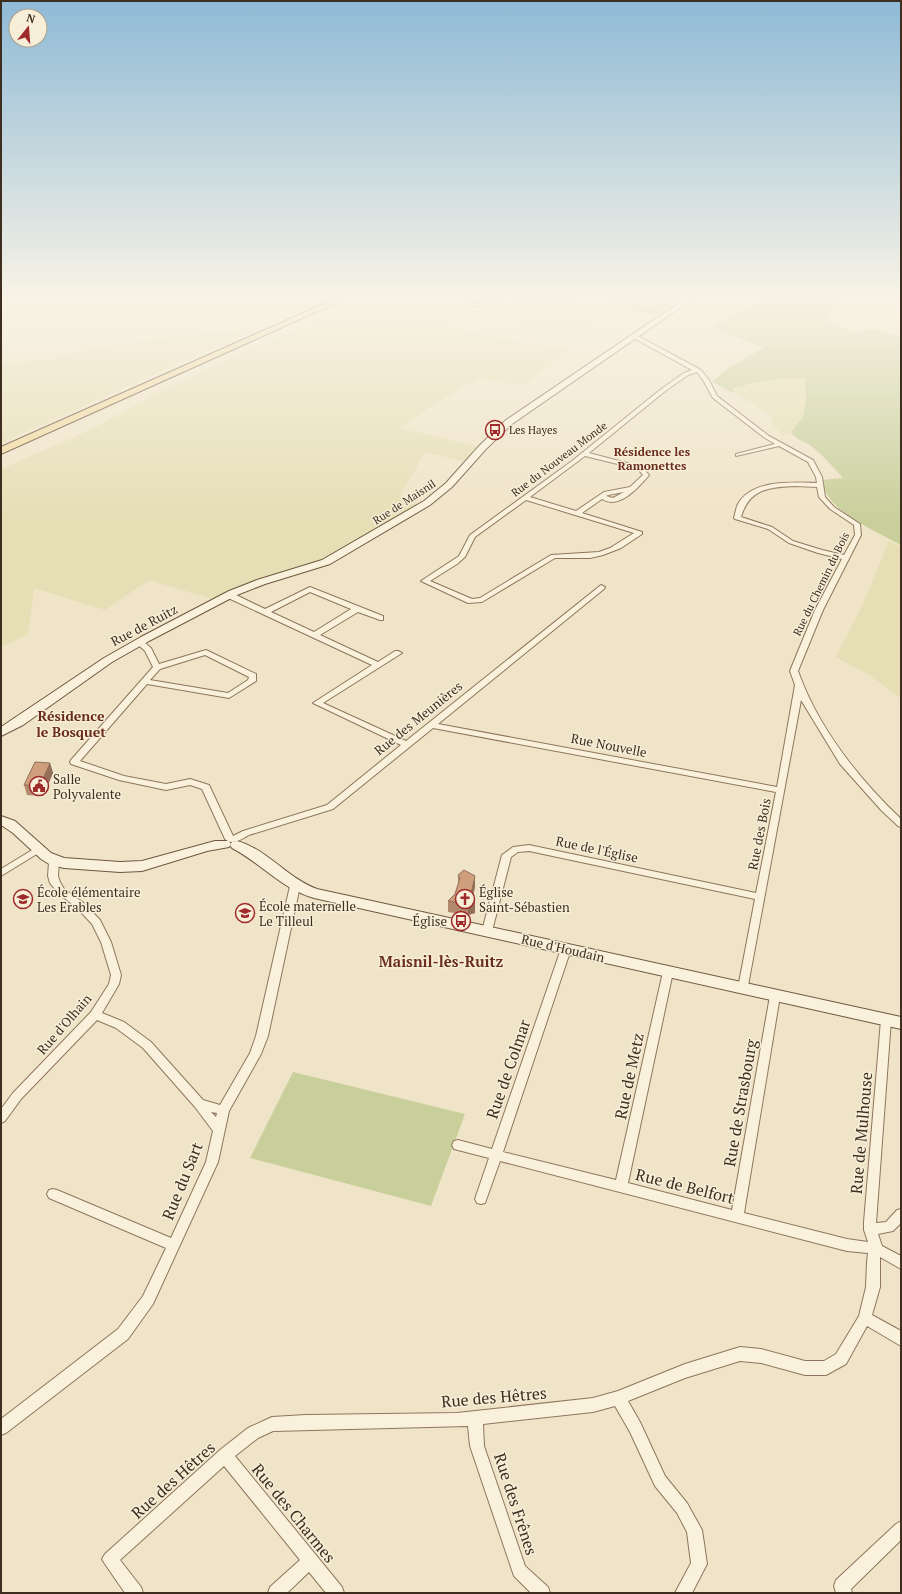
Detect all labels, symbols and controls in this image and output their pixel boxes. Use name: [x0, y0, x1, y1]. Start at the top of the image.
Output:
north arrow: [8, 8, 48, 48]
text: N: [25, 11, 38, 27]
street label: Rue du Nouveau Monde: [508, 418, 610, 500]
bus stop icon: Les Hayes: [484, 419, 506, 441]
place label: Les Hayes: [509, 423, 557, 437]
district label: Résidence les Ramonettes: [614, 444, 691, 473]
street label: Rue de Maisnil: [370, 476, 438, 528]
street label: Rue du Chemin du Bois: [790, 530, 852, 638]
street label: Rue de Ruitz: [107, 600, 181, 650]
street label: Rue des Meunières: [370, 677, 466, 759]
district label: Résidence le Bosquet: [36, 706, 106, 741]
street label: Rue Nouvelle: [570, 729, 648, 761]
place label: Salle Polyvalente: [53, 770, 121, 803]
public building icon: Salle Polyvalente: [28, 775, 50, 797]
street label: Rue des Bois: [743, 797, 775, 871]
street label: Rue de l'Église: [554, 832, 640, 866]
place label: École élémentaire Les Erables: [37, 883, 141, 916]
place label: Église Saint-Sébastien: [479, 883, 570, 916]
school or university icon: École élémentaire Les Erables: [12, 888, 34, 910]
church icon: Église Saint-Sébastien: [454, 888, 476, 910]
place label: École maternelle Le Tilleul: [259, 897, 356, 930]
school or university icon: École maternelle Le Tilleul: [234, 902, 256, 924]
bus stop icon: Église: [450, 910, 472, 932]
place label: Église: [413, 912, 447, 930]
street label: Rue d'Houdain: [520, 930, 607, 966]
district label: Maisnil-lès-Ruitz: [379, 951, 503, 971]
street label: Rue d'Olhain: [33, 990, 95, 1058]
street label: Rue de Colmar: [481, 1016, 536, 1122]
street label: Rue de Metz: [609, 1031, 649, 1121]
street label: Rue de Strasbourg: [718, 1037, 762, 1168]
street label: Rue de Mulhouse: [845, 1071, 877, 1195]
street label: Rue du Sart: [156, 1139, 208, 1223]
street label: Rue de Belfort: [633, 1163, 737, 1209]
street label: Rue des Hêtres: [440, 1381, 548, 1413]
street label: Rue des Hêtres: [126, 1436, 220, 1524]
street label: Rue des Frênes: [489, 1450, 543, 1558]
street label: Rue des Charmes: [247, 1459, 341, 1567]

